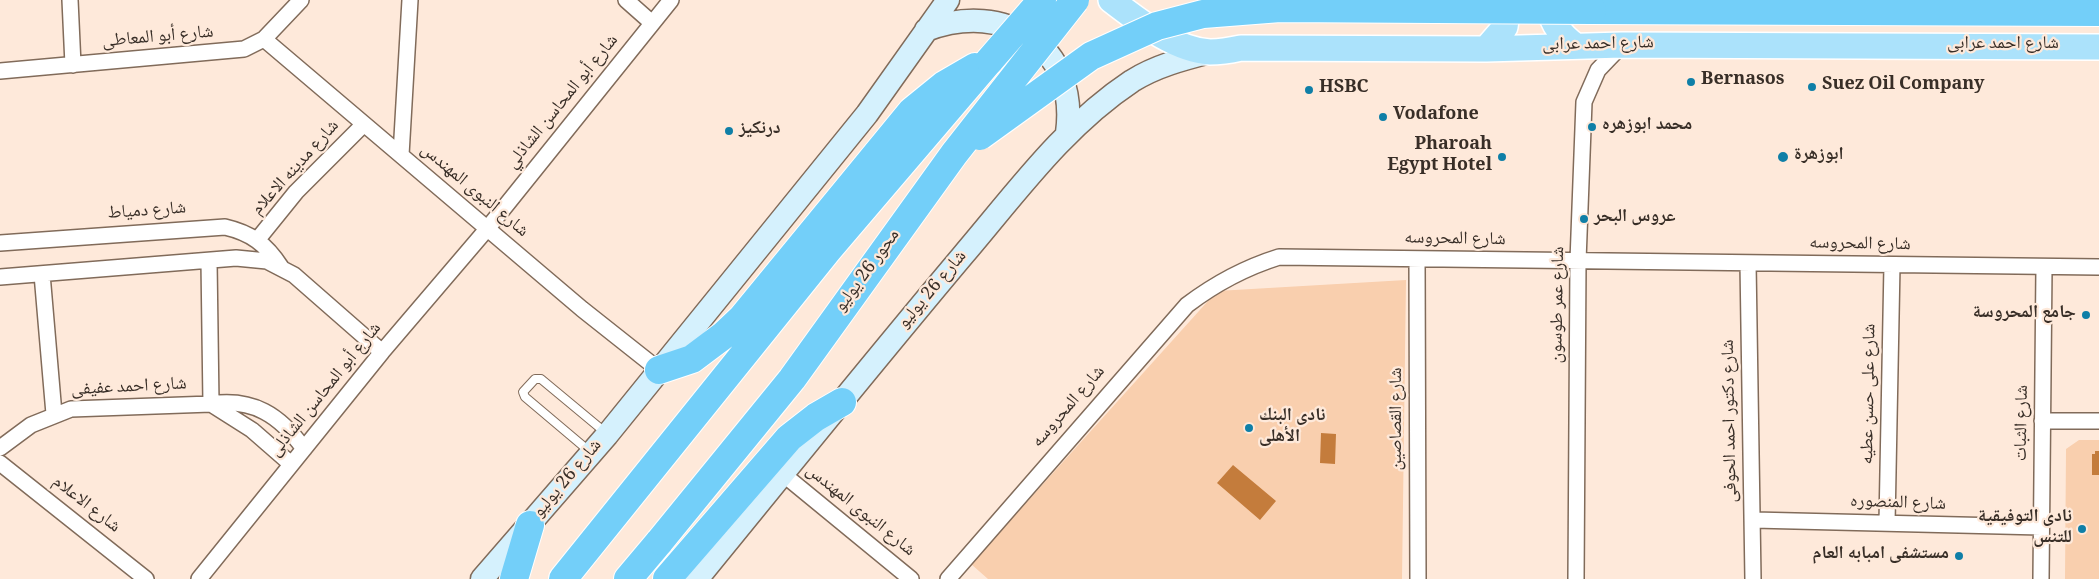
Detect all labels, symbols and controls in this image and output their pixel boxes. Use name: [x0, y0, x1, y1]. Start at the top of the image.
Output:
street label: شارع أبو المعاطى: [101, 23, 215, 55]
street label: شارع أبو المحاسن الشاذلي: [503, 32, 625, 174]
street label: شارع احمد عرابى: [1542, 34, 1654, 58]
street label: شارع احمد عرابى: [1947, 35, 2059, 57]
place label: Bernasos: [1701, 71, 1784, 93]
marker: Bernasos: [1685, 76, 1697, 88]
place label: Suez Oil Company: [1822, 76, 1984, 98]
place label: HSBC: [1319, 79, 1369, 101]
marker: Suez Oil Company: [1806, 81, 1818, 93]
marker: HSBC: [1303, 84, 1315, 96]
place label: Vodafone: [1393, 106, 1479, 128]
marker: Vodafone: [1377, 111, 1389, 123]
place label: محمد ابوزهره: [1602, 116, 1692, 138]
street label: شارع مدينه الاعلام: [249, 117, 345, 221]
place label: درنكيز: [739, 120, 781, 142]
marker: محمد ابوزهره: [1586, 121, 1598, 133]
marker: درنكيز: [723, 125, 735, 137]
place label: Pharoah Egypt Hotel: [1387, 136, 1492, 178]
street label: شارع النبوى المهندس: [414, 140, 532, 244]
place label: ابوزهرة: [1794, 146, 1844, 168]
marker: ابوزهرة: [1776, 150, 1790, 164]
marker: Pharoah Egypt Hotel: [1496, 151, 1508, 163]
street label: شارع دمياط: [107, 199, 187, 227]
place label: عروس البحر: [1594, 208, 1676, 230]
marker: عروس البحر: [1578, 213, 1590, 225]
street label: محور 26 يوليو: [832, 226, 906, 318]
street label: شارع المحروسه: [1404, 229, 1506, 253]
street label: شارع المحروسه: [1809, 234, 1911, 258]
street label: شارع عمر طوسون: [1548, 246, 1572, 364]
street label: شارع 26 يوليو: [895, 247, 973, 335]
place label: جامع المحروسة: [1973, 304, 2076, 326]
marker: جامع المحروسة: [2080, 309, 2092, 321]
street label: شارع أبو المحاسن الشاذلى: [266, 320, 388, 462]
street label: شارع على حسن عطيه: [1859, 323, 1883, 465]
street label: شارع دكتور احمد الحوفى: [1720, 339, 1744, 503]
street label: شارع المحروسه: [1029, 363, 1111, 453]
street label: شارع القصاصين: [1388, 368, 1410, 470]
street label: شارع احمد عفيفى: [71, 375, 187, 403]
street label: شارع الثبات: [2013, 385, 2035, 461]
place label: نادى البنك الأهلى: [1259, 407, 1325, 449]
marker: نادى البنك الأهلى: [1243, 422, 1255, 434]
street label: شارع 26 يوليو: [530, 436, 608, 524]
street label: شارع النبوى المهندس: [800, 461, 918, 563]
street label: شارع الاعلام: [47, 473, 123, 539]
street label: شارع المنصوره: [1850, 493, 1946, 517]
place label: نادى التوفيقية للتنس: [1978, 508, 2072, 550]
marker: نادى التوفيقية للتنس: [2076, 523, 2088, 535]
place label: مستشفى امبابه العام: [1812, 545, 1949, 567]
marker: مستشفى امبابه العام: [1953, 550, 1965, 562]

